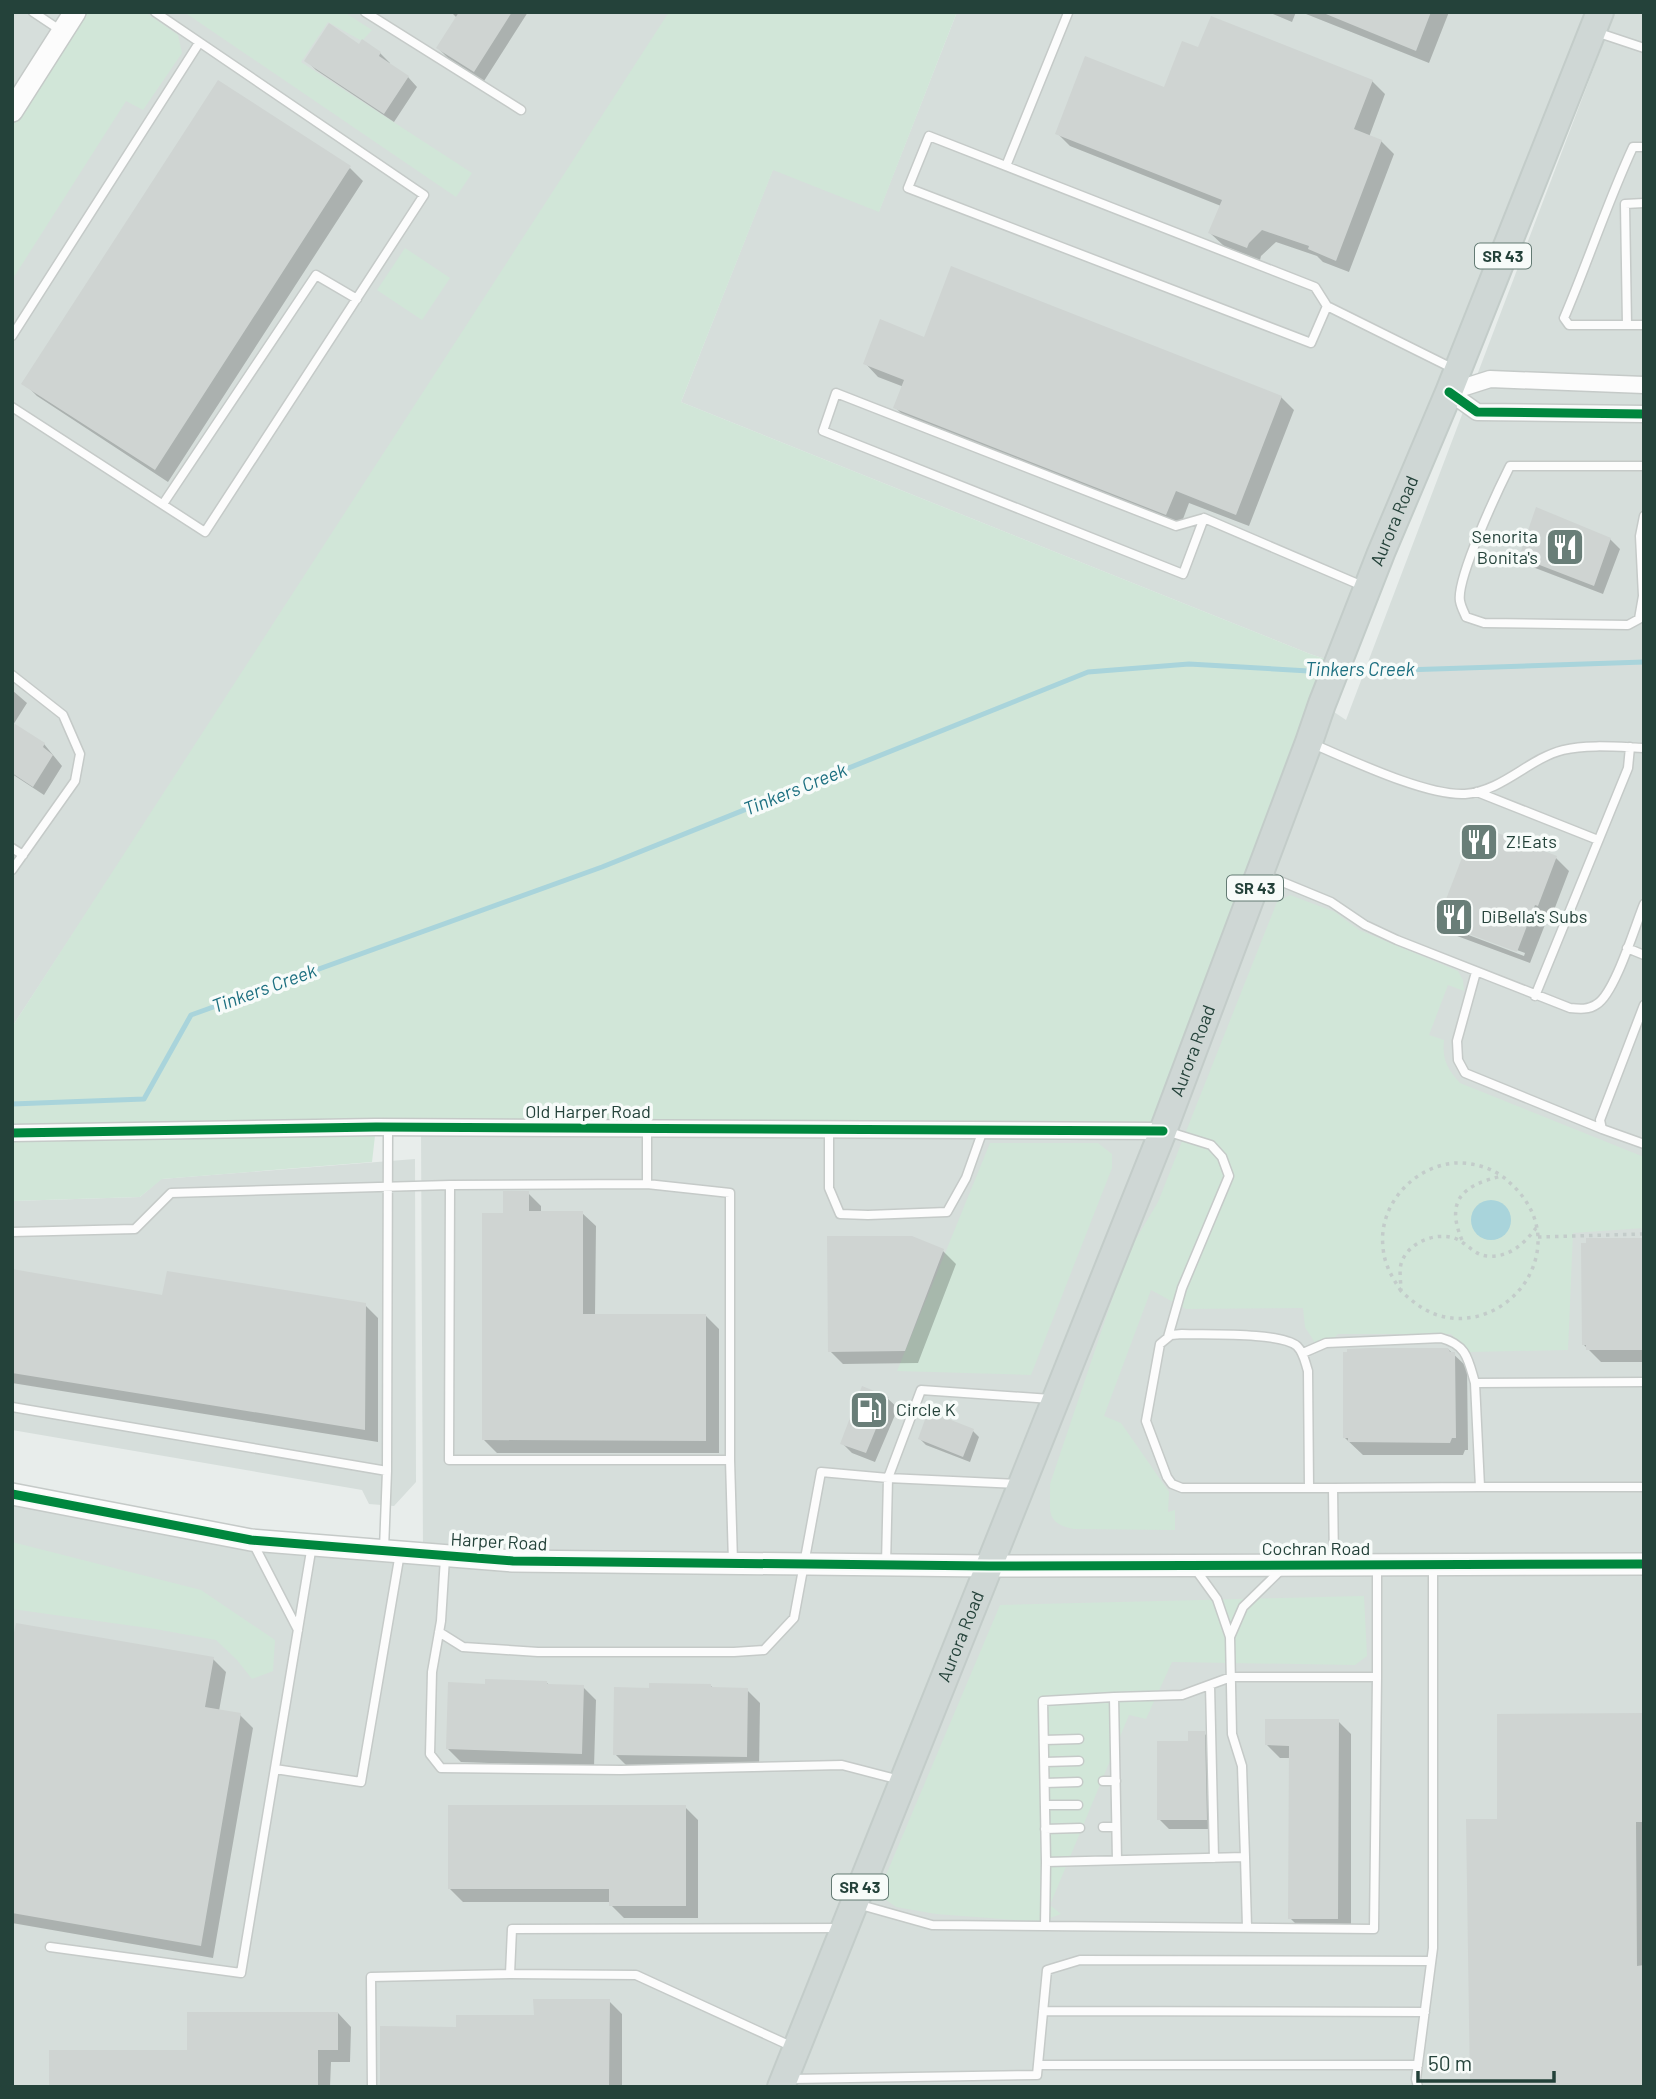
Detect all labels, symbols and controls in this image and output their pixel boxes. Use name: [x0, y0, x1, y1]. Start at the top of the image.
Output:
road number: SR 43: [1475, 244, 1531, 268]
street label: Aurora Road: [1365, 472, 1422, 569]
place label: Senorita Bonita's: [1472, 525, 1538, 568]
restaurant icon: Senorita Bonita's: [1544, 526, 1586, 568]
water label: Tinkers Creek: [1305, 657, 1415, 680]
water label: Tinkers Creek: [740, 757, 851, 820]
restaurant icon: Z!Eats: [1458, 821, 1500, 863]
place label: Z!Eats: [1506, 830, 1557, 852]
road number: SR 43: [1227, 876, 1283, 900]
restaurant icon: DiBella's Subs: [1433, 896, 1475, 938]
place label: DiBella's Subs: [1481, 905, 1587, 927]
water label: Tinkers Creek: [208, 958, 320, 1017]
street label: Aurora Road: [1165, 1002, 1219, 1099]
street label: Old Harper Road: [525, 1100, 651, 1122]
fuel station icon: Circle K: [848, 1389, 890, 1431]
place label: Circle K: [896, 1398, 956, 1420]
street label: Harper Road: [450, 1527, 548, 1555]
street label: Cochran Road: [1262, 1537, 1370, 1559]
street label: Aurora Road: [932, 1588, 988, 1685]
road number: SR 43: [832, 1874, 888, 1899]
scale bar: [1418, 2039, 1554, 2084]
text: 50 m: [1428, 2050, 1472, 2075]

